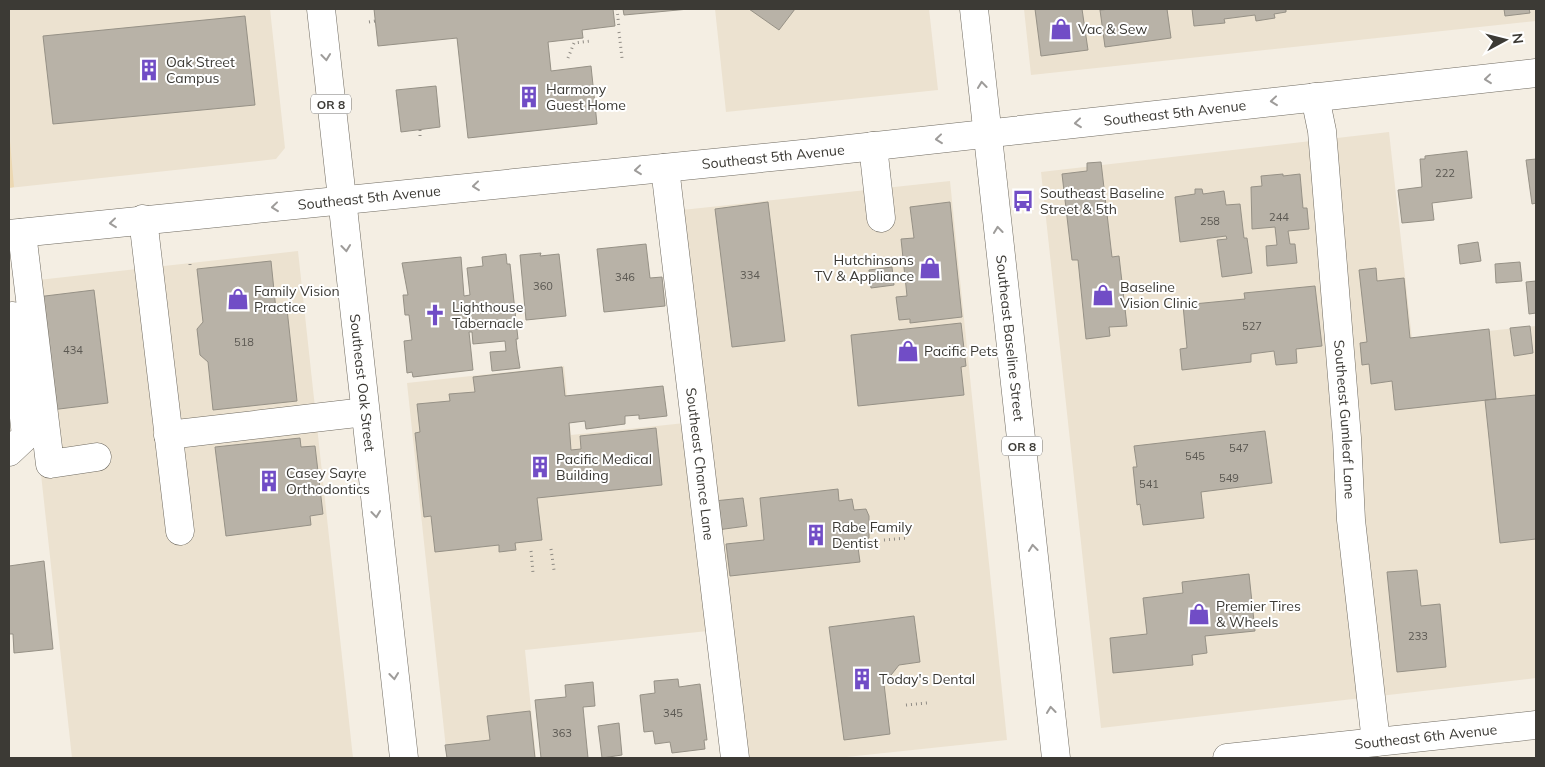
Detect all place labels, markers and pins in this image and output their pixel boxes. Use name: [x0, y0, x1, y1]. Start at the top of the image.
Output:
shop icon: Vac & Sew: [1048, 16, 1074, 42]
place label: Vac & Sew: [1078, 20, 1147, 38]
place label: Oak Street Campus: [166, 53, 235, 87]
building icon: Oak Street Campus: [136, 57, 162, 83]
place label: Harmony Guest Home: [546, 80, 626, 114]
building icon: Harmony Guest Home: [516, 84, 542, 110]
place label: Southeast Baseline Street & 5th: [1040, 184, 1164, 218]
bus stop icon: Southeast Baseline Street & 5th: [1010, 188, 1036, 214]
place label: Hutchinsons TV & Appliance: [814, 251, 914, 285]
shop icon: Hutchinsons TV & Appliance: [917, 255, 943, 281]
place label: Baseline Vision Clinic: [1120, 278, 1198, 312]
place label: Family Vision Practice: [254, 282, 340, 316]
shop icon: Baseline Vision Clinic: [1090, 282, 1116, 308]
shop icon: Family Vision Practice: [225, 286, 251, 312]
place label: Lighthouse Tabernacle: [452, 298, 523, 332]
church icon: Lighthouse Tabernacle: [422, 302, 448, 328]
shop icon: Pacific Pets: [895, 338, 921, 364]
place label: Pacific Pets: [924, 342, 998, 360]
place label: Pacific Medical Building: [556, 450, 652, 484]
building icon: Pacific Medical Building: [527, 454, 553, 480]
place label: Casey Sayre Orthodontics: [286, 464, 370, 498]
building icon: Casey Sayre Orthodontics: [256, 468, 282, 494]
place label: Rabe Family Dentist: [832, 518, 913, 552]
building icon: Rabe Family Dentist: [803, 522, 829, 548]
place label: Premier Tires & Wheels: [1216, 597, 1301, 631]
shop icon: Premier Tires & Wheels: [1186, 601, 1212, 627]
building icon: Today's Dental: [849, 666, 875, 692]
place label: Today's Dental: [879, 670, 975, 688]

